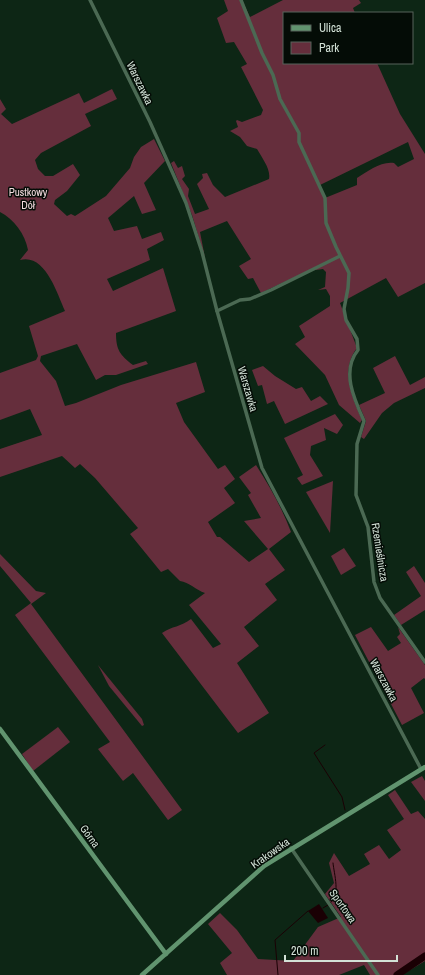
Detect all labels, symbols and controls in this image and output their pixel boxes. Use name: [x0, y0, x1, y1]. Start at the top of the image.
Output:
legend: [283, 12, 413, 64]
text: Ulica: [319, 20, 342, 36]
text: Park: [319, 40, 339, 56]
street label: Warszawka: [124, 59, 156, 107]
park label: Pustkowy Dół: [9, 185, 48, 212]
street label: Warszawka: [235, 365, 261, 413]
street label: Rzemieślnicza: [368, 522, 392, 582]
street label: Warszawka: [367, 656, 401, 704]
street label: Górna: [77, 822, 103, 850]
street label: Krakowska: [248, 835, 292, 871]
street label: Sportowa: [326, 886, 360, 926]
scale bar: [285, 937, 397, 963]
text: 200 m: [291, 943, 318, 959]

